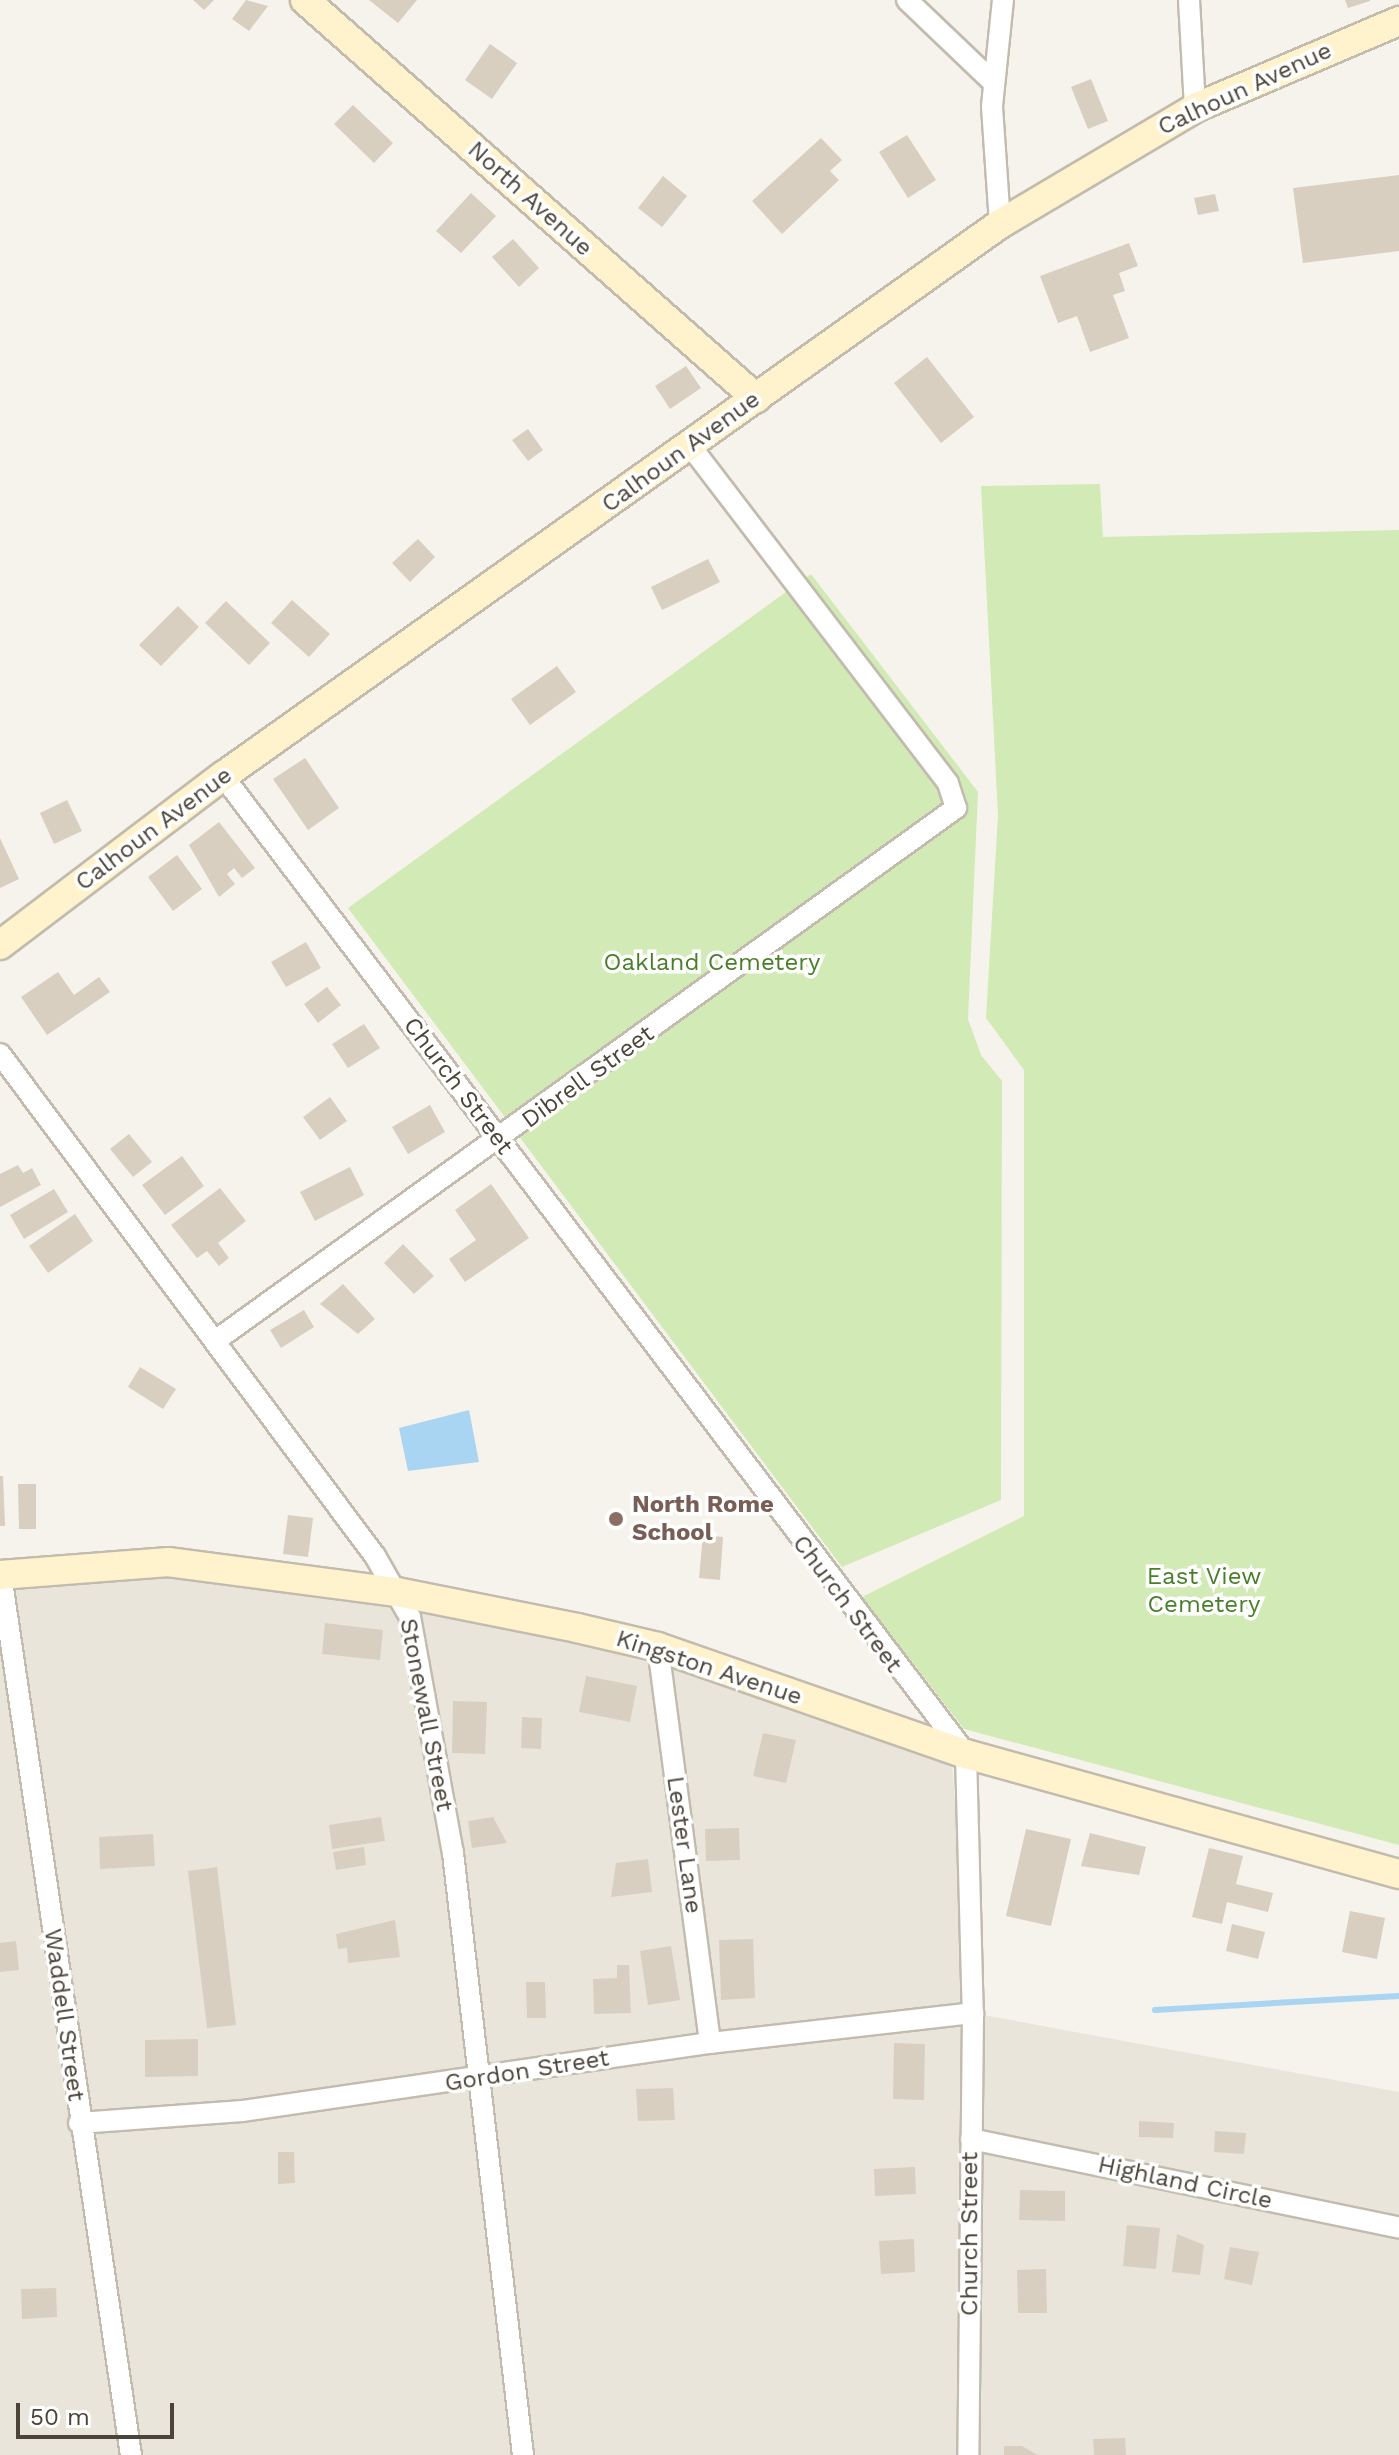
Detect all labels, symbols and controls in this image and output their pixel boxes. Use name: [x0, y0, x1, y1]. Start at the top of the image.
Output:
street label: Calhoun Avenue: [1153, 36, 1337, 142]
street label: North Avenue: [461, 135, 599, 263]
street label: Calhoun Avenue: [596, 385, 766, 519]
street label: Calhoun Avenue: [70, 761, 238, 897]
park label: Oakland Cemetery: [604, 949, 820, 977]
street label: Church Street: [397, 1012, 519, 1160]
street label: Dibrell Street: [516, 1019, 660, 1135]
place label: North Rome School: [632, 1491, 774, 1547]
marker: North Rome School: [607, 1510, 625, 1528]
street label: Church Street: [786, 1530, 908, 1678]
park label: East View Cemetery: [1146, 1563, 1262, 1619]
street label: Stonewall Street: [393, 1616, 459, 1814]
street label: Kingston Avenue: [612, 1624, 806, 1712]
street label: Lester Lane: [660, 1774, 708, 1916]
street label: Waddell Street: [38, 1926, 90, 2104]
street label: Gordon Street: [443, 2044, 611, 2098]
street label: Highland Circle: [1095, 2150, 1275, 2216]
street label: Church Street: [956, 2152, 984, 2316]
scale bar: [20, 2387, 178, 2437]
text: 50 m: [30, 2403, 90, 2431]

